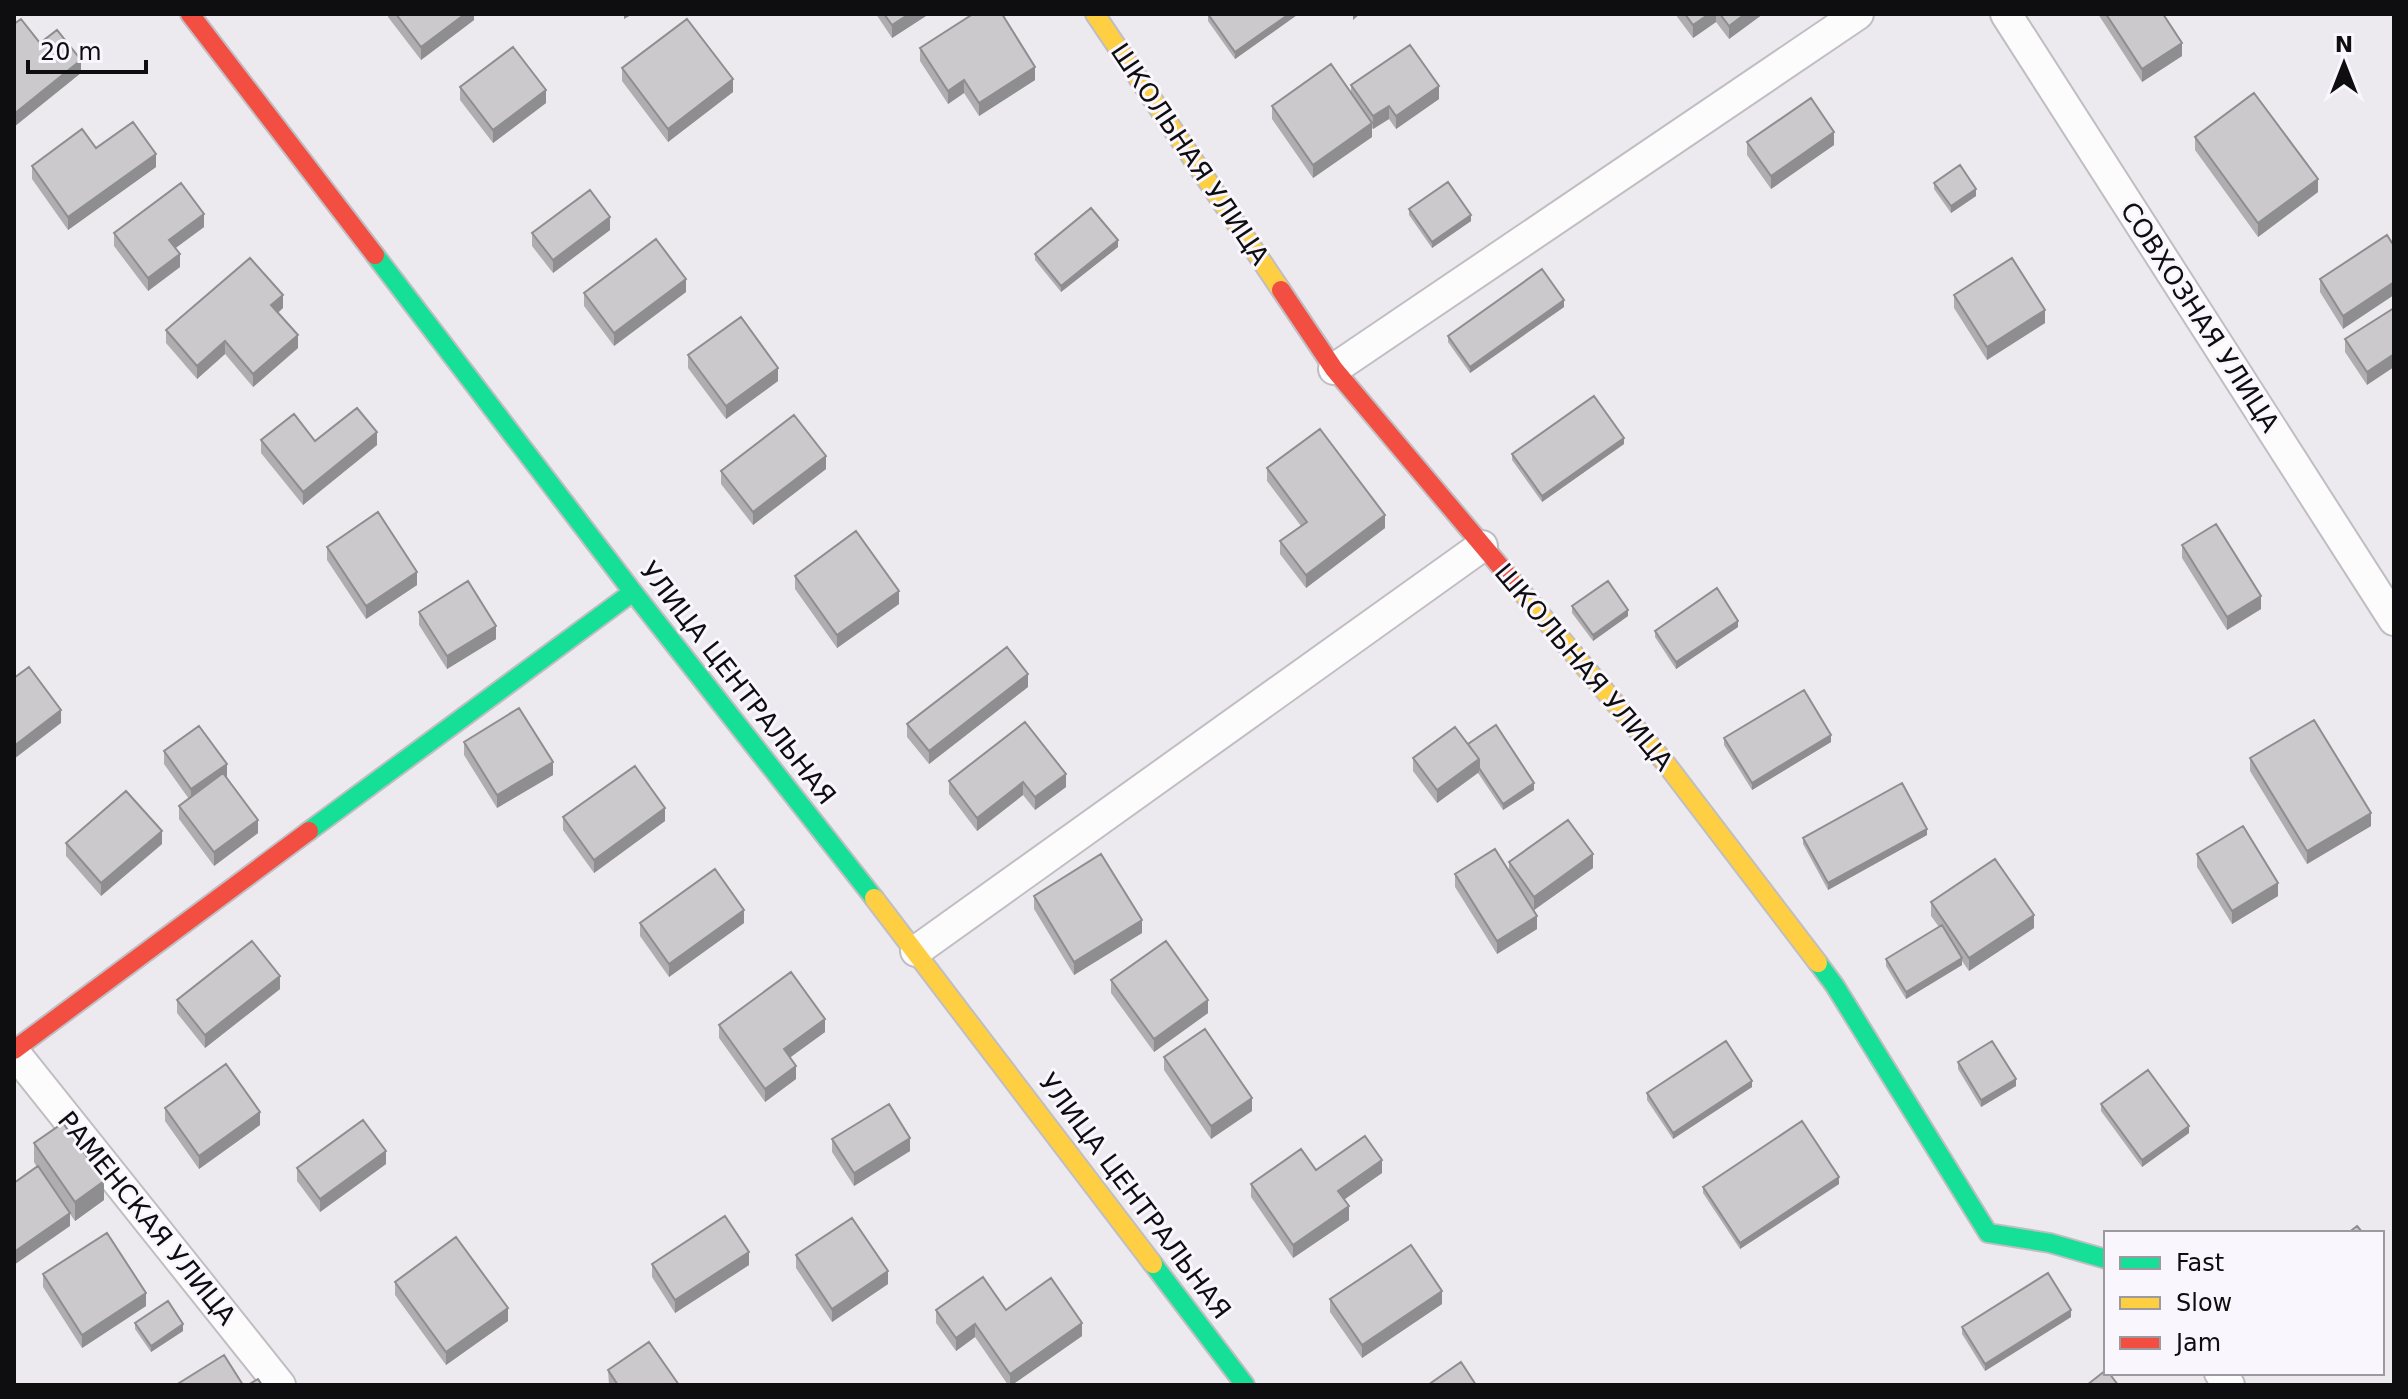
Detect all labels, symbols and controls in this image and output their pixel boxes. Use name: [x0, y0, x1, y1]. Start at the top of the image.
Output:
scale bar: [28, 24, 146, 74]
north arrow: [2304, 24, 2384, 104]
text: N: [2335, 32, 2353, 57]
text: 20 m: [40, 38, 102, 66]
street label: ШКОЛЬНАЯ УЛИЦА: [1105, 38, 1275, 271]
street label: СОВХОЗНАЯ УЛИЦА: [2114, 196, 2286, 438]
street label: УЛИЦА ЦЕНТРАЛЬНАЯ: [634, 556, 842, 810]
street label: ШКОЛЬНАЯ УЛИЦА: [1489, 558, 1679, 777]
street label: УЛИЦА ЦЕНТРАЛЬНАЯ: [1033, 1067, 1237, 1325]
street label: РАМЕНСКАЯ УЛИЦА: [52, 1105, 242, 1331]
legend: [2104, 1231, 2384, 1375]
text: Fast: [2176, 1249, 2224, 1277]
text: Slow: [2176, 1289, 2232, 1317]
text: Jam: [2174, 1329, 2221, 1357]

